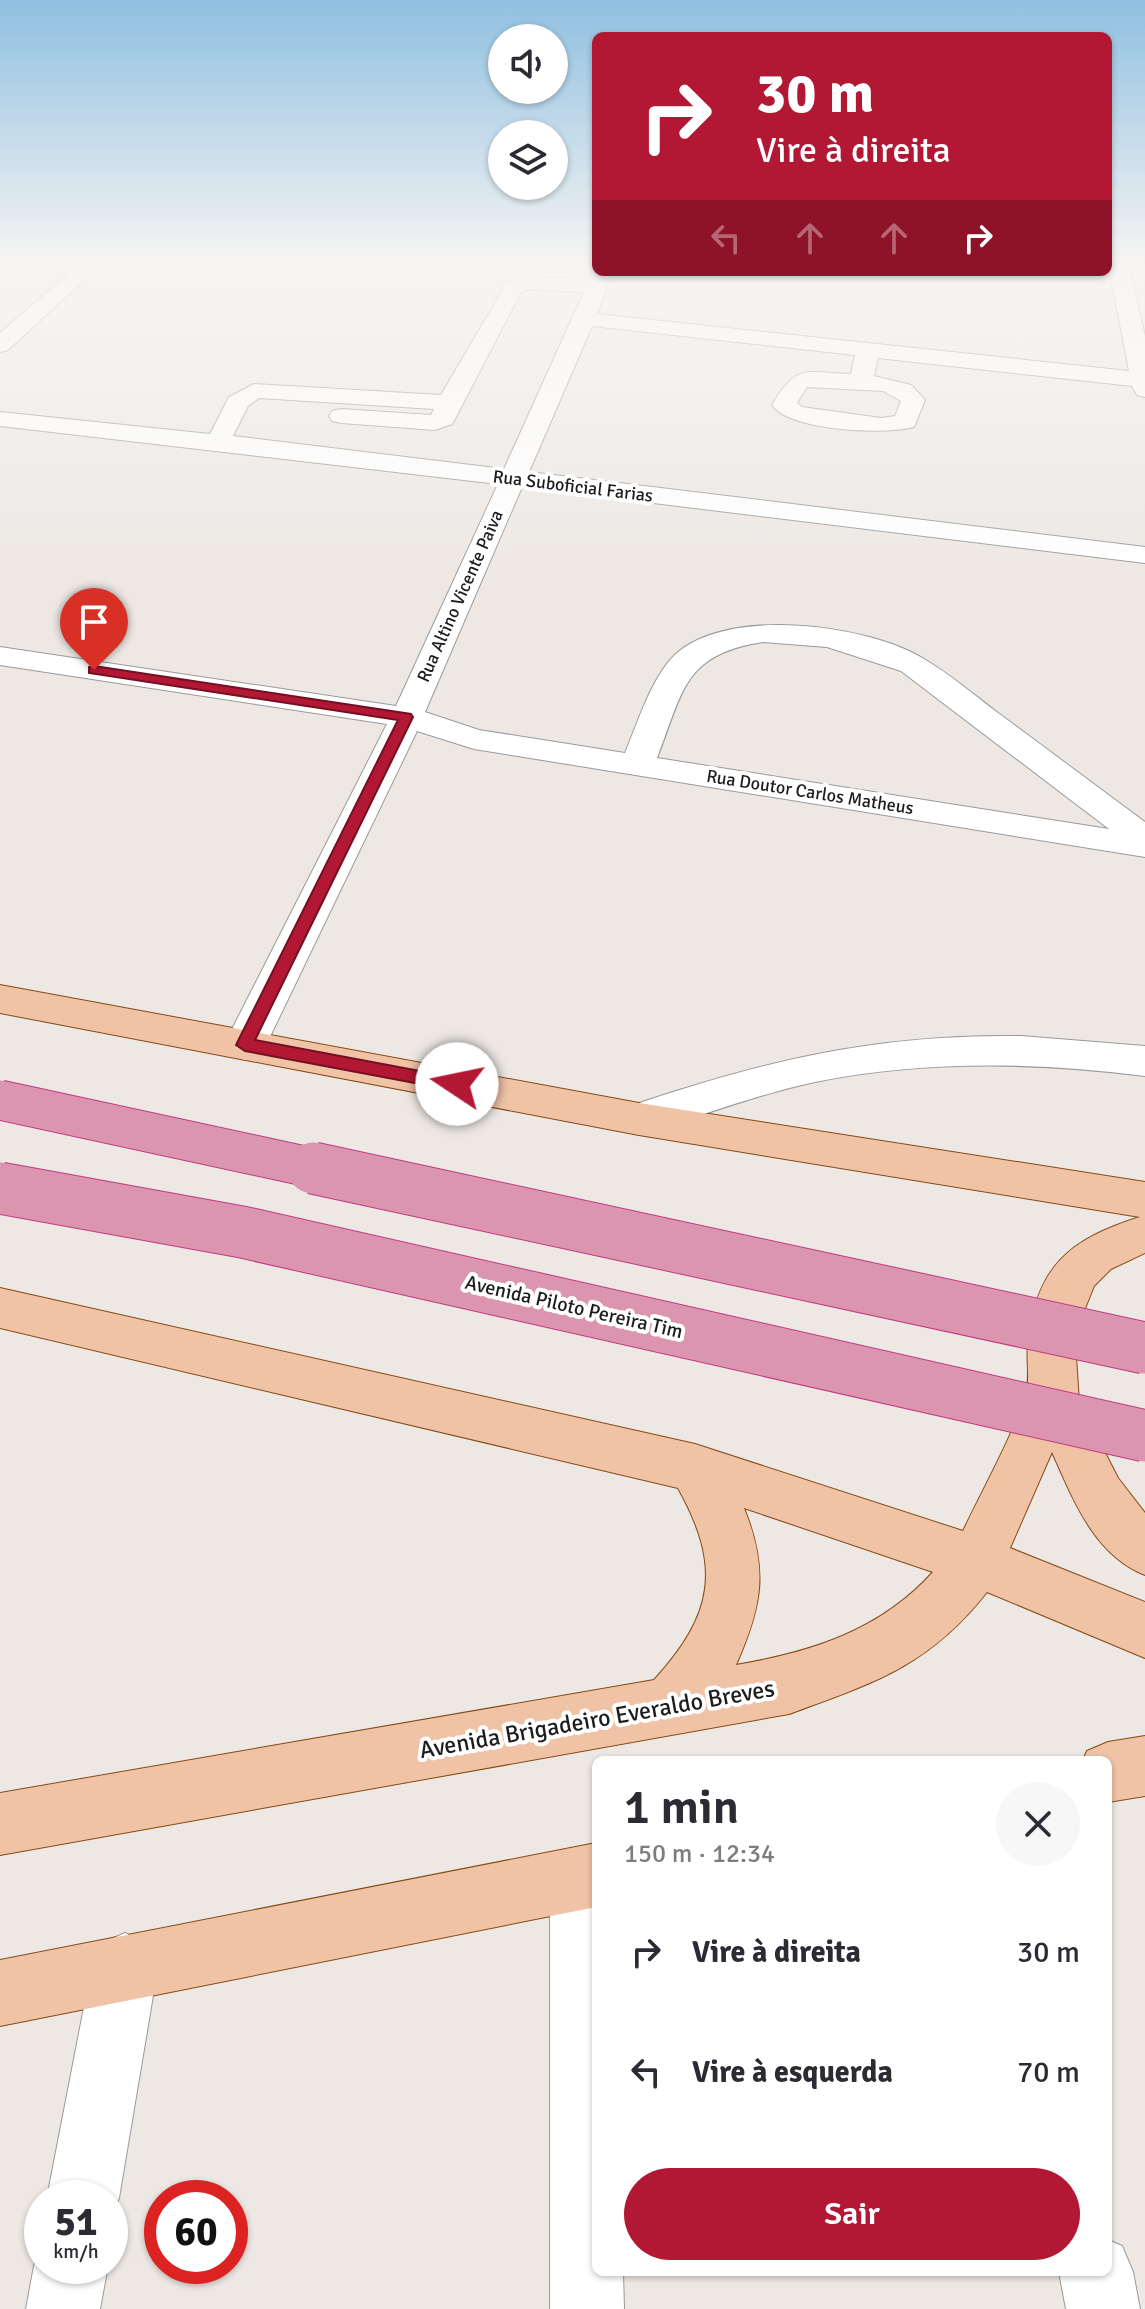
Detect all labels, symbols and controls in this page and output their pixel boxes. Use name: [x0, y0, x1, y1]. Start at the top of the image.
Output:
map controls: [488, 24, 568, 200]
button: sound: [488, 24, 568, 104]
text: 30 m: [756, 59, 874, 128]
icon: right: [624, 64, 728, 168]
button: layers: [488, 120, 568, 200]
text: Vire à direita: [756, 128, 951, 173]
icon: left: [704, 216, 748, 260]
icon: ahead: [788, 216, 832, 260]
icon: ahead: [872, 216, 916, 260]
icon: right: [956, 216, 1000, 260]
street label: Rua Suboficial Farias: [492, 465, 654, 507]
street label: Rua Altino Vicente Paiva: [412, 507, 508, 685]
pin: [60, 588, 128, 670]
icon: arrive: [72, 600, 116, 644]
street label: Rua Doutor Carlos Matheus: [705, 765, 915, 819]
position arrow: [415, 1042, 499, 1126]
street label: Avenida Piloto Pereira Tim: [463, 1270, 685, 1344]
street label: Avenida Brigadeiro Everaldo Breves: [417, 1673, 777, 1765]
text: 1 min: [624, 1778, 739, 1837]
button: close: [996, 1782, 1080, 1866]
text: 150 m · 12:34: [624, 1838, 775, 1870]
icon: right: [624, 1930, 668, 1974]
text: Vire à direita: [692, 1934, 861, 1971]
text: 30 m: [1017, 1934, 1080, 1971]
icon: left: [624, 2050, 668, 2094]
text: Vire à esquerda: [692, 2054, 893, 2091]
text: 70 m: [1017, 2054, 1080, 2091]
button: Sair: [624, 2168, 1080, 2260]
speed limit sign: 60: [144, 2180, 248, 2284]
text: 51: [54, 2197, 98, 2247]
text: km/h: [53, 2239, 99, 2264]

